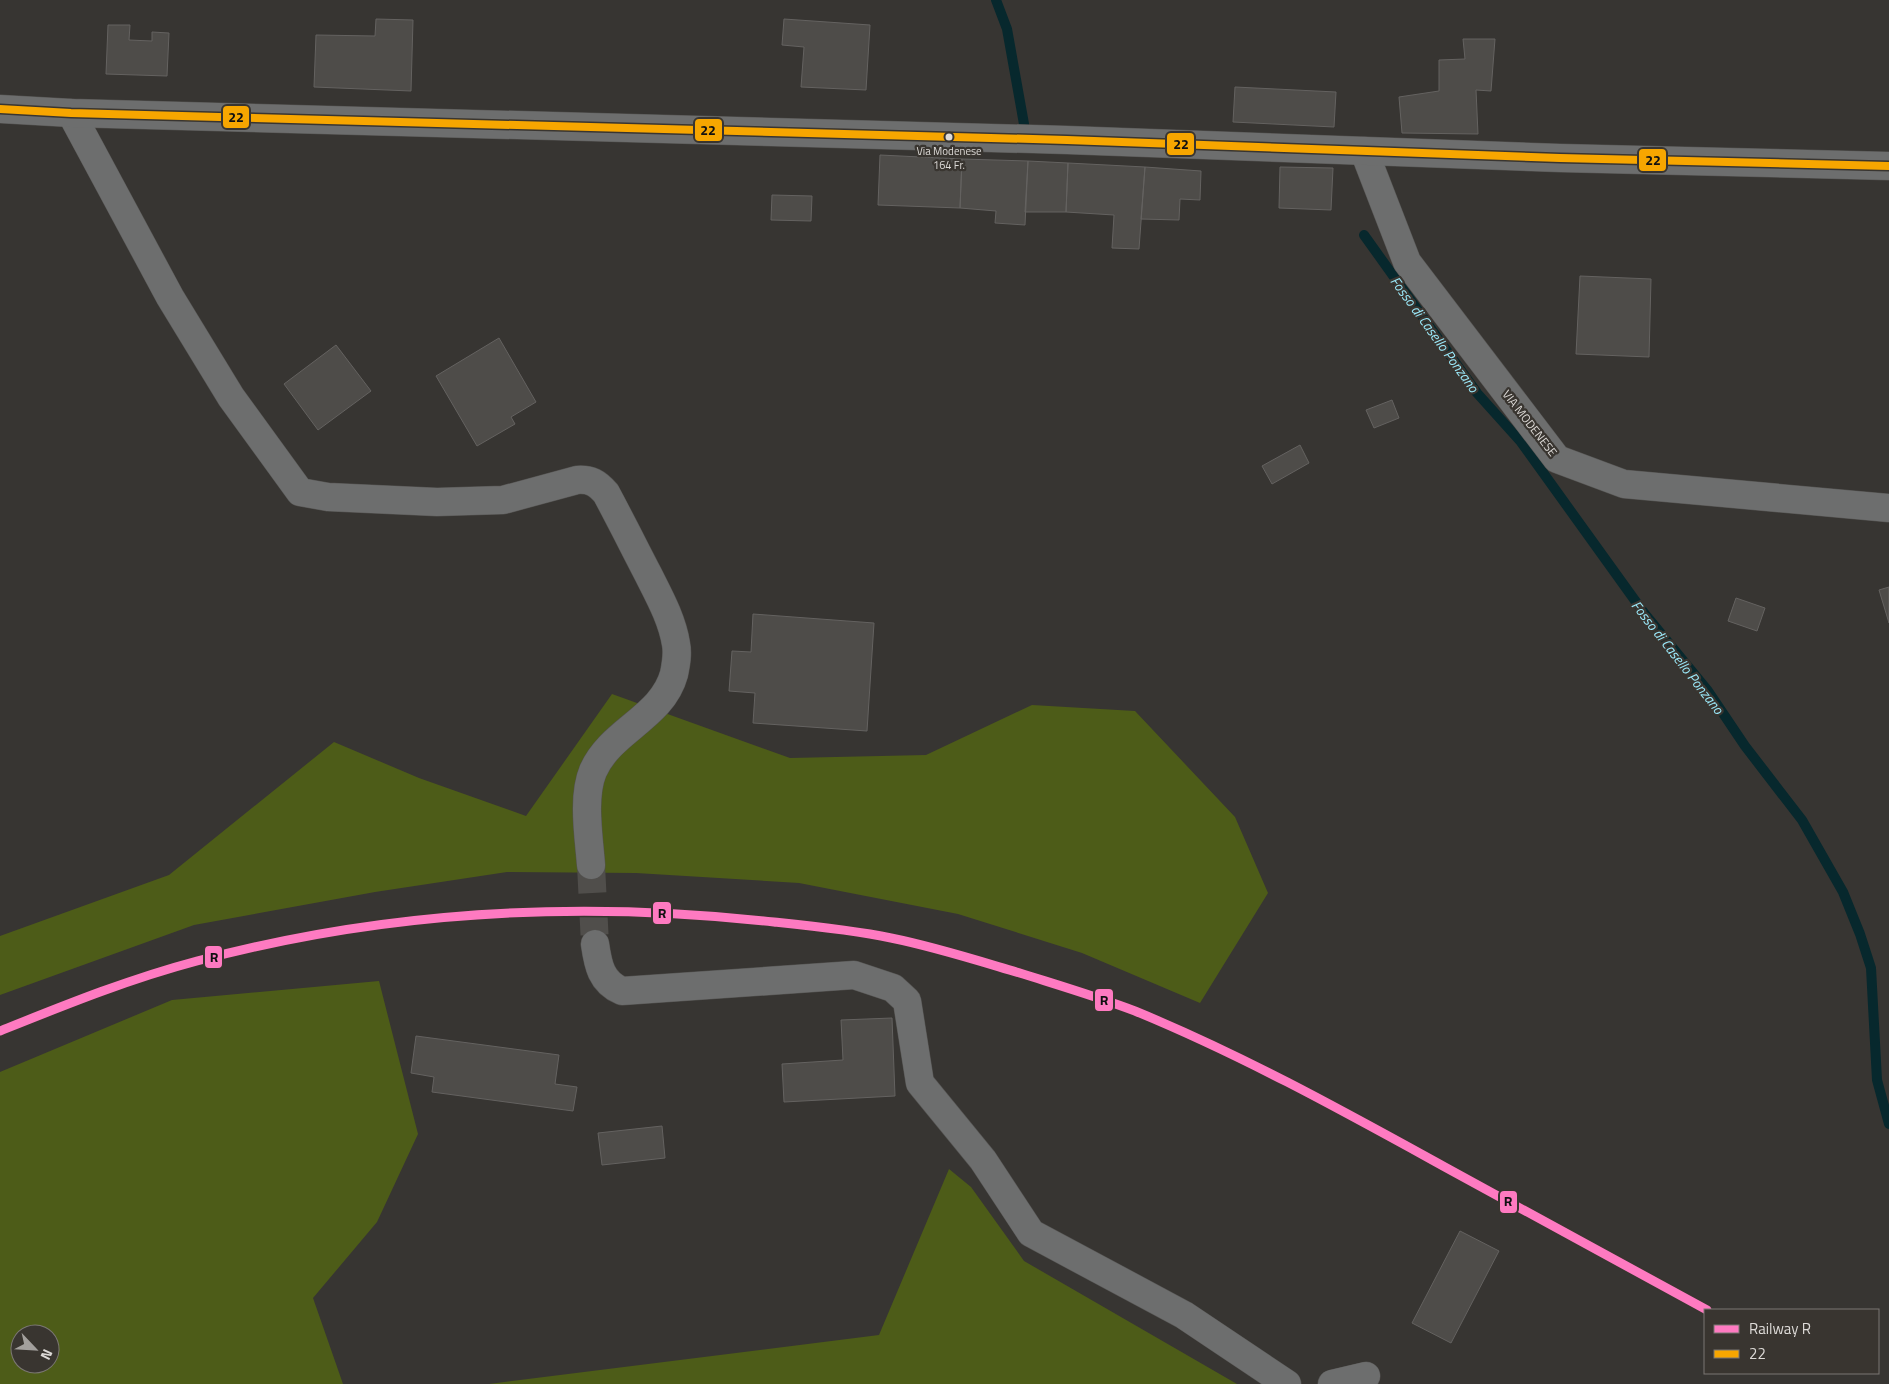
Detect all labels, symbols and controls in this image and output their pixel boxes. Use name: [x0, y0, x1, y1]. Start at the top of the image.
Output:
line badge: 22: [222, 105, 250, 129]
text: 22: [228, 106, 244, 127]
line badge: 22: [694, 118, 723, 142]
text: 22: [700, 119, 716, 140]
marker: Via Modenese 164 Fr.: [944, 132, 954, 142]
line badge: 22: [1166, 132, 1195, 156]
text: 22: [1173, 133, 1189, 154]
place label: Via Modenese 164 Fr.: [916, 143, 982, 173]
line badge: 22: [1638, 148, 1667, 172]
text: 22: [1645, 149, 1661, 170]
water label: Fosso di Casello Ponzano: [1386, 272, 1485, 397]
street label: VIA MODENESE: [1498, 386, 1562, 461]
water label: Fosso di Casello Ponzano: [1627, 596, 1730, 719]
line badge: R: [652, 901, 672, 925]
text: R: [658, 902, 667, 923]
line badge: R: [204, 945, 223, 969]
text: R: [210, 946, 219, 967]
line badge: R: [1094, 988, 1114, 1012]
text: R: [1100, 989, 1109, 1010]
line badge: R: [1499, 1190, 1518, 1214]
text: R: [1504, 1190, 1513, 1211]
legend: [1704, 1309, 1879, 1374]
text: Railway R: [1749, 1317, 1811, 1340]
north arrow: [10, 1324, 60, 1374]
text: 22: [1749, 1342, 1766, 1365]
text: N: [36, 1346, 59, 1364]

